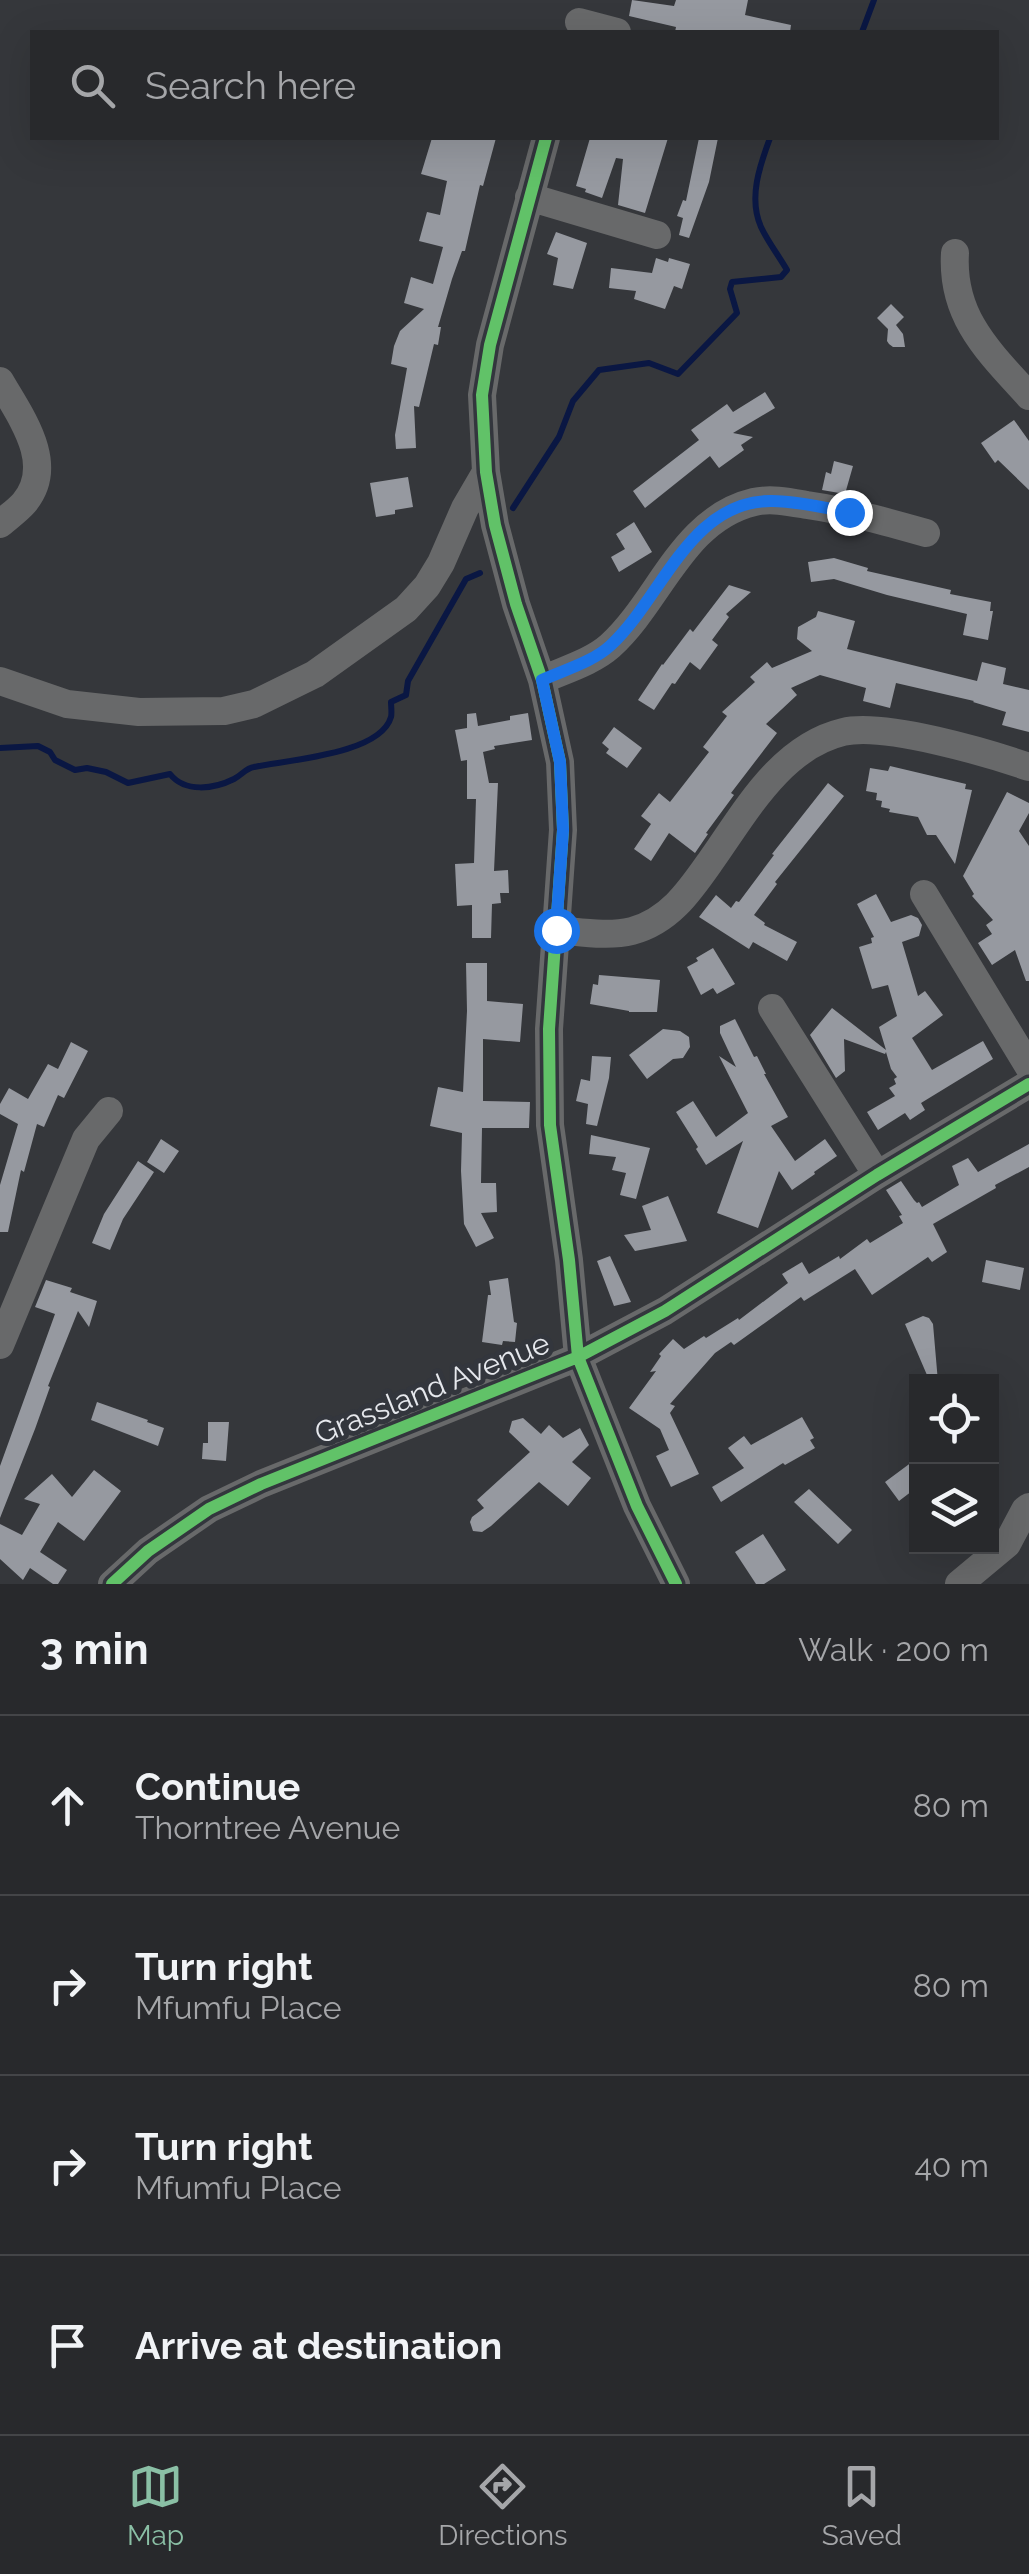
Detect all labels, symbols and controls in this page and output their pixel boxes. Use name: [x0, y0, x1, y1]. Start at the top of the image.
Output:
search box: [30, 30, 999, 140]
icon: search: [65, 58, 120, 113]
text: Search here: [145, 63, 356, 108]
route end: [827, 490, 873, 536]
route start: [534, 908, 580, 954]
street label: Grassland Avenue: [310, 1325, 554, 1451]
map controls: [909, 1374, 999, 1554]
button: locate: [909, 1374, 999, 1464]
button: layers: [909, 1464, 999, 1554]
text: 3 min: [40, 1625, 149, 1674]
text: Walk · 200 m: [798, 1631, 989, 1668]
text: Continue: [135, 1764, 300, 1809]
icon: ahead: [40, 1778, 95, 1833]
text: 80 m: [913, 1787, 989, 1824]
text: Thorntree Avenue: [135, 1809, 400, 1846]
text: Turn right: [135, 1944, 312, 1989]
icon: right: [40, 1958, 95, 2013]
text: 80 m: [913, 1967, 989, 2004]
text: Mfumfu Place: [135, 1989, 342, 2026]
text: Turn right: [135, 2124, 312, 2169]
icon: right: [40, 2138, 95, 2193]
text: 40 m: [914, 2147, 989, 2184]
text: Mfumfu Place: [135, 2169, 342, 2206]
icon: arrive: [40, 2318, 95, 2373]
text: Arrive at destination: [135, 2323, 502, 2368]
tab: Map: [127, 2459, 184, 2552]
tab: Directions: [438, 2459, 568, 2552]
tab: Saved: [822, 2459, 902, 2552]

